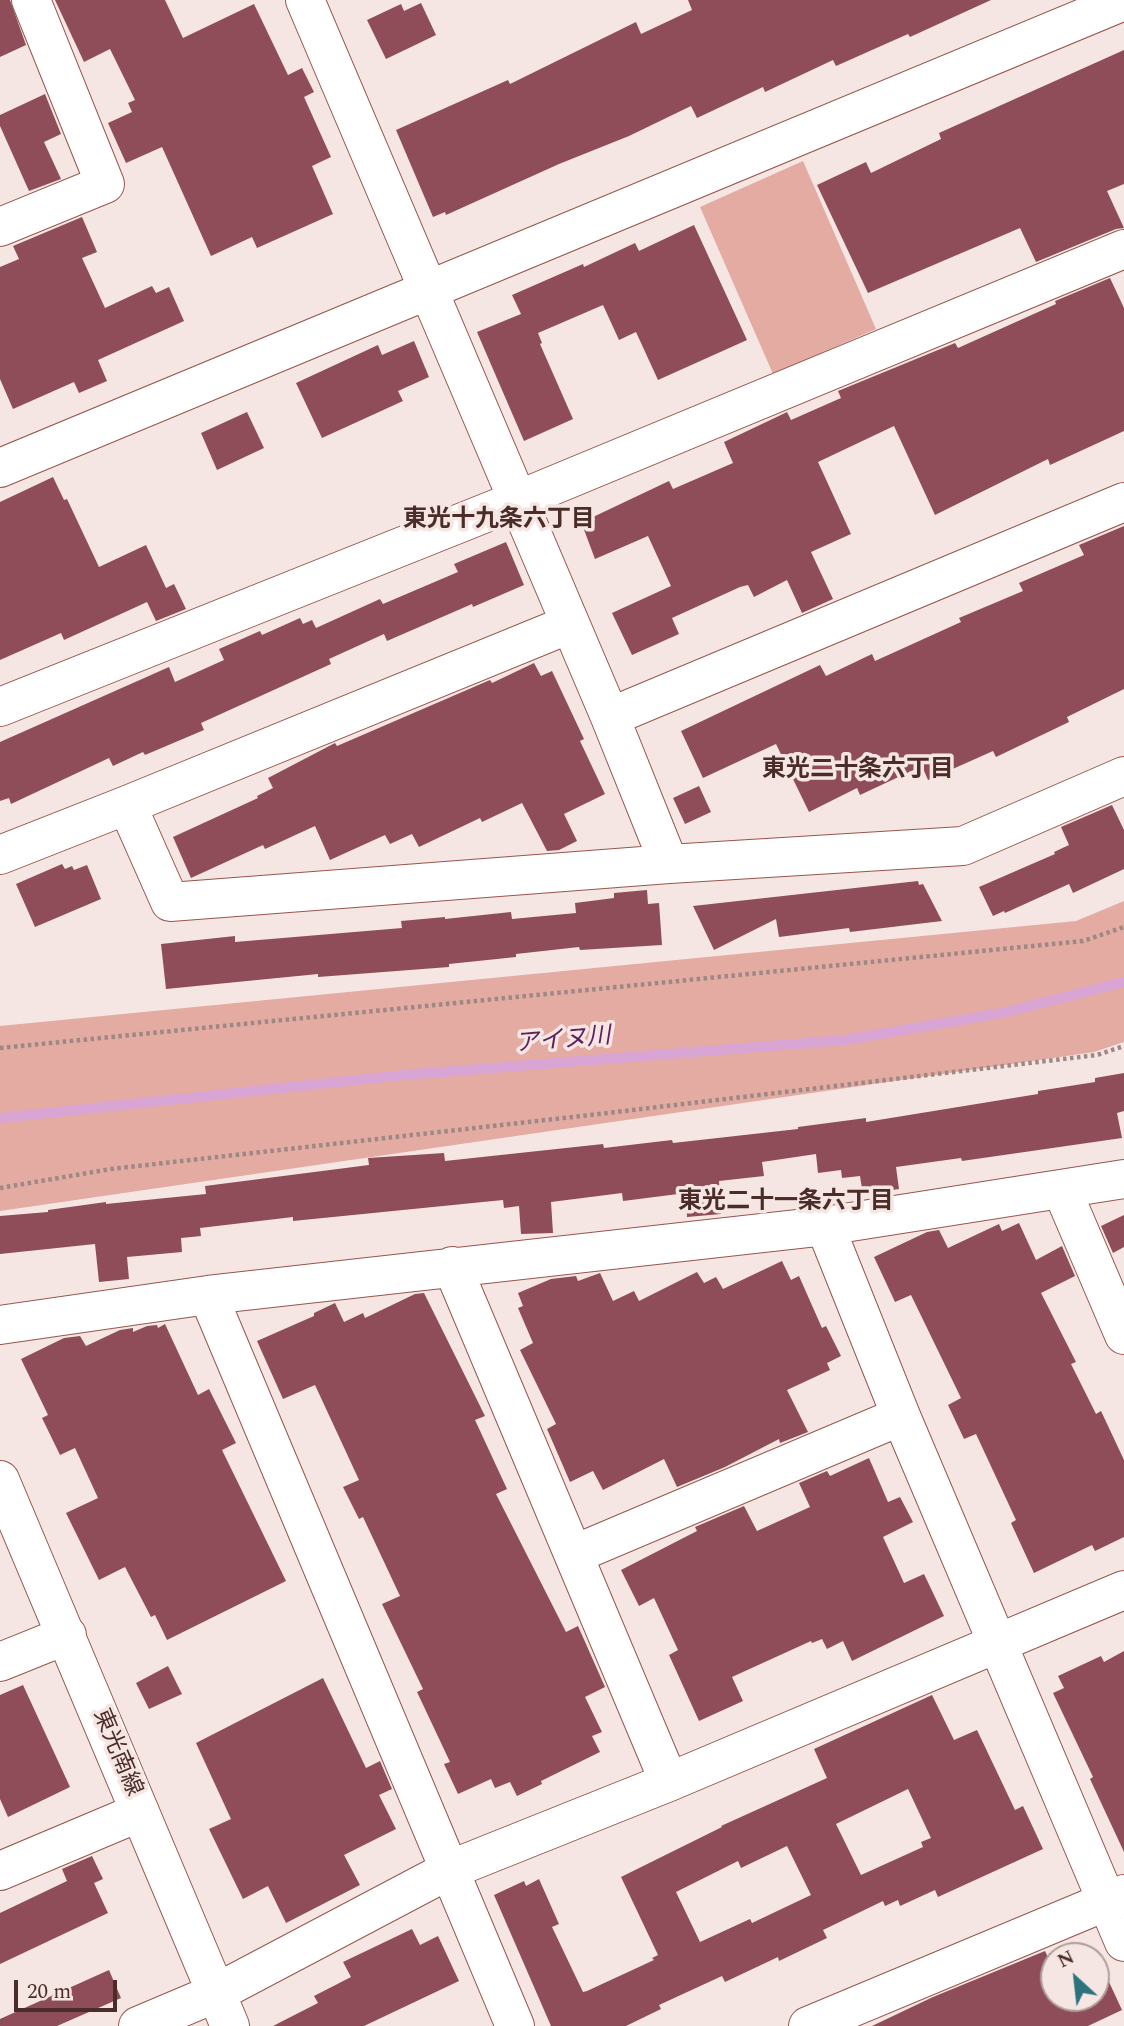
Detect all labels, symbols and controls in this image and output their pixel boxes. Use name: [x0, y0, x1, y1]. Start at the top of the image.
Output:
district label: 東光十九条六丁目: [403, 507, 595, 535]
district label: 東光二十条六丁目: [762, 757, 954, 785]
water label: アイヌ川: [514, 1023, 612, 1061]
district label: 東光二十一条六丁目: [678, 1189, 894, 1217]
street label: 東光南線: [85, 1705, 147, 1801]
north arrow: [1040, 1942, 1110, 2012]
text: N: [1053, 1943, 1080, 1976]
scale bar: [18, 1966, 121, 2010]
text: 20 m: [27, 1976, 71, 2008]

